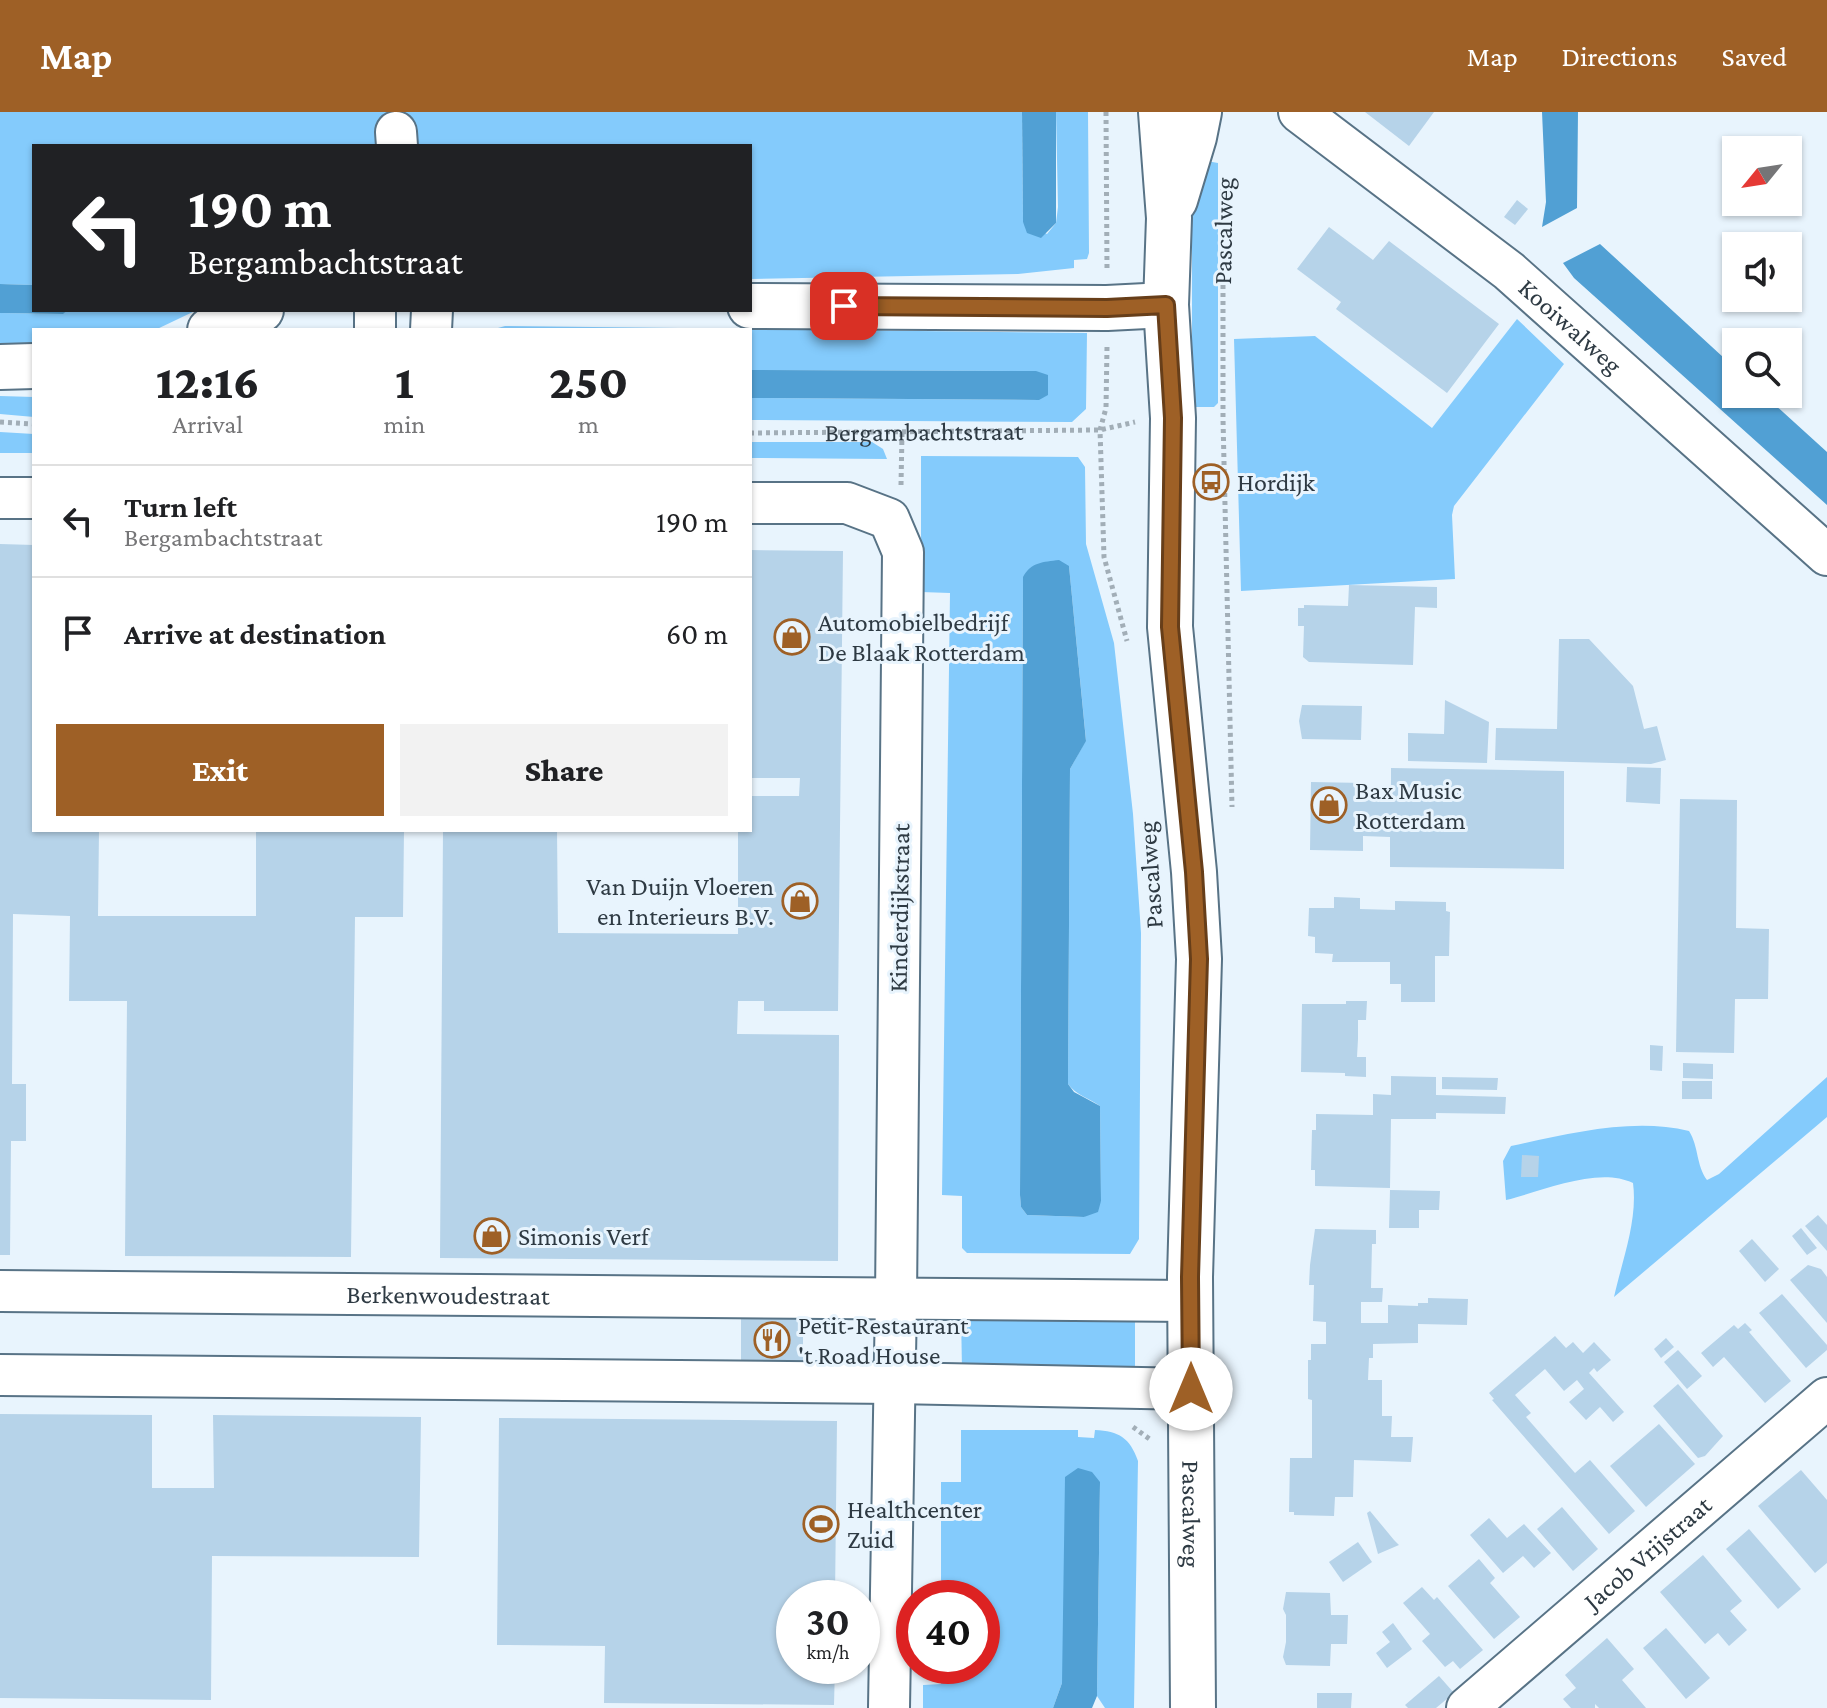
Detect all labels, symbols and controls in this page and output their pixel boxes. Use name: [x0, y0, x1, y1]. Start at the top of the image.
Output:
text: Map: [40, 35, 113, 77]
text: Map: [1467, 41, 1518, 72]
text: Directions: [1562, 41, 1677, 72]
text: Saved: [1721, 41, 1787, 72]
north arrow: [1722, 136, 1802, 216]
map controls: [1722, 136, 1802, 408]
icon: left: [56, 176, 160, 280]
text: 190 m: [188, 177, 332, 239]
street label: Pascalweg: [1208, 177, 1239, 285]
button: sound: [1722, 232, 1802, 312]
text: Bergambachtstraat: [188, 242, 463, 282]
pin: [810, 272, 878, 340]
street label: Kooiwalweg: [1513, 273, 1628, 380]
icon: arrive: [822, 284, 866, 328]
button: search: [1722, 328, 1802, 408]
text: 12:16: [156, 355, 260, 408]
text: 1: [395, 355, 414, 408]
text: 250: [549, 355, 628, 408]
text: Arrival: [172, 410, 243, 439]
text: min: [384, 410, 425, 439]
text: m: [578, 410, 599, 439]
street label: Bergambachtstraat: [825, 417, 1024, 447]
bus stop icon: Hordijk: [1192, 463, 1230, 501]
place label: Hordijk: [1237, 468, 1316, 497]
text: Turn left: [124, 490, 237, 523]
icon: left: [56, 499, 100, 543]
text: 190 m: [656, 505, 728, 538]
text: Bergambachtstraat: [124, 523, 322, 552]
place label: Automobielbedrijf De Blaak Rotterdam: [818, 608, 1025, 667]
icon: arrive: [56, 611, 100, 655]
text: Arrive at destination: [124, 617, 386, 650]
text: 60 m: [666, 617, 728, 650]
shop icon: Automobielbedrijf De Blaak Rotterdam: [773, 618, 811, 656]
button: Exit: [56, 724, 384, 816]
button: Share: [400, 724, 728, 816]
place label: Bax Music Rotterdam: [1355, 776, 1466, 835]
shop icon: Bax Music Rotterdam: [1310, 786, 1348, 824]
street label: Pascalweg: [1132, 820, 1169, 930]
street label: Kinderdijkstraat: [884, 823, 915, 993]
place label: Van Duijn Vloeren en Interieurs B.V.: [586, 872, 774, 931]
shop icon: Van Duijn Vloeren en Interieurs B.V.: [781, 882, 819, 920]
shop icon: Simonis Verf: [473, 1217, 511, 1255]
place label: Simonis Verf: [518, 1222, 650, 1251]
street label: Berkenwoudestraat: [346, 1280, 550, 1311]
place label: Petit-Restaurant 't Road House: [798, 1311, 969, 1370]
restaurant icon: Petit-Restaurant 't Road House: [753, 1321, 791, 1359]
position arrow: [1149, 1347, 1233, 1431]
street label: Pascalweg: [1176, 1460, 1206, 1568]
street label: Jacob Vrijstraat: [1577, 1490, 1718, 1617]
place label: Healthcenter Zuid: [847, 1495, 982, 1554]
sports icon: Healthcenter Zuid: [802, 1505, 840, 1543]
speed limit sign: 40: [896, 1580, 1000, 1684]
text: 30: [806, 1599, 850, 1644]
text: km/h: [806, 1641, 850, 1663]

